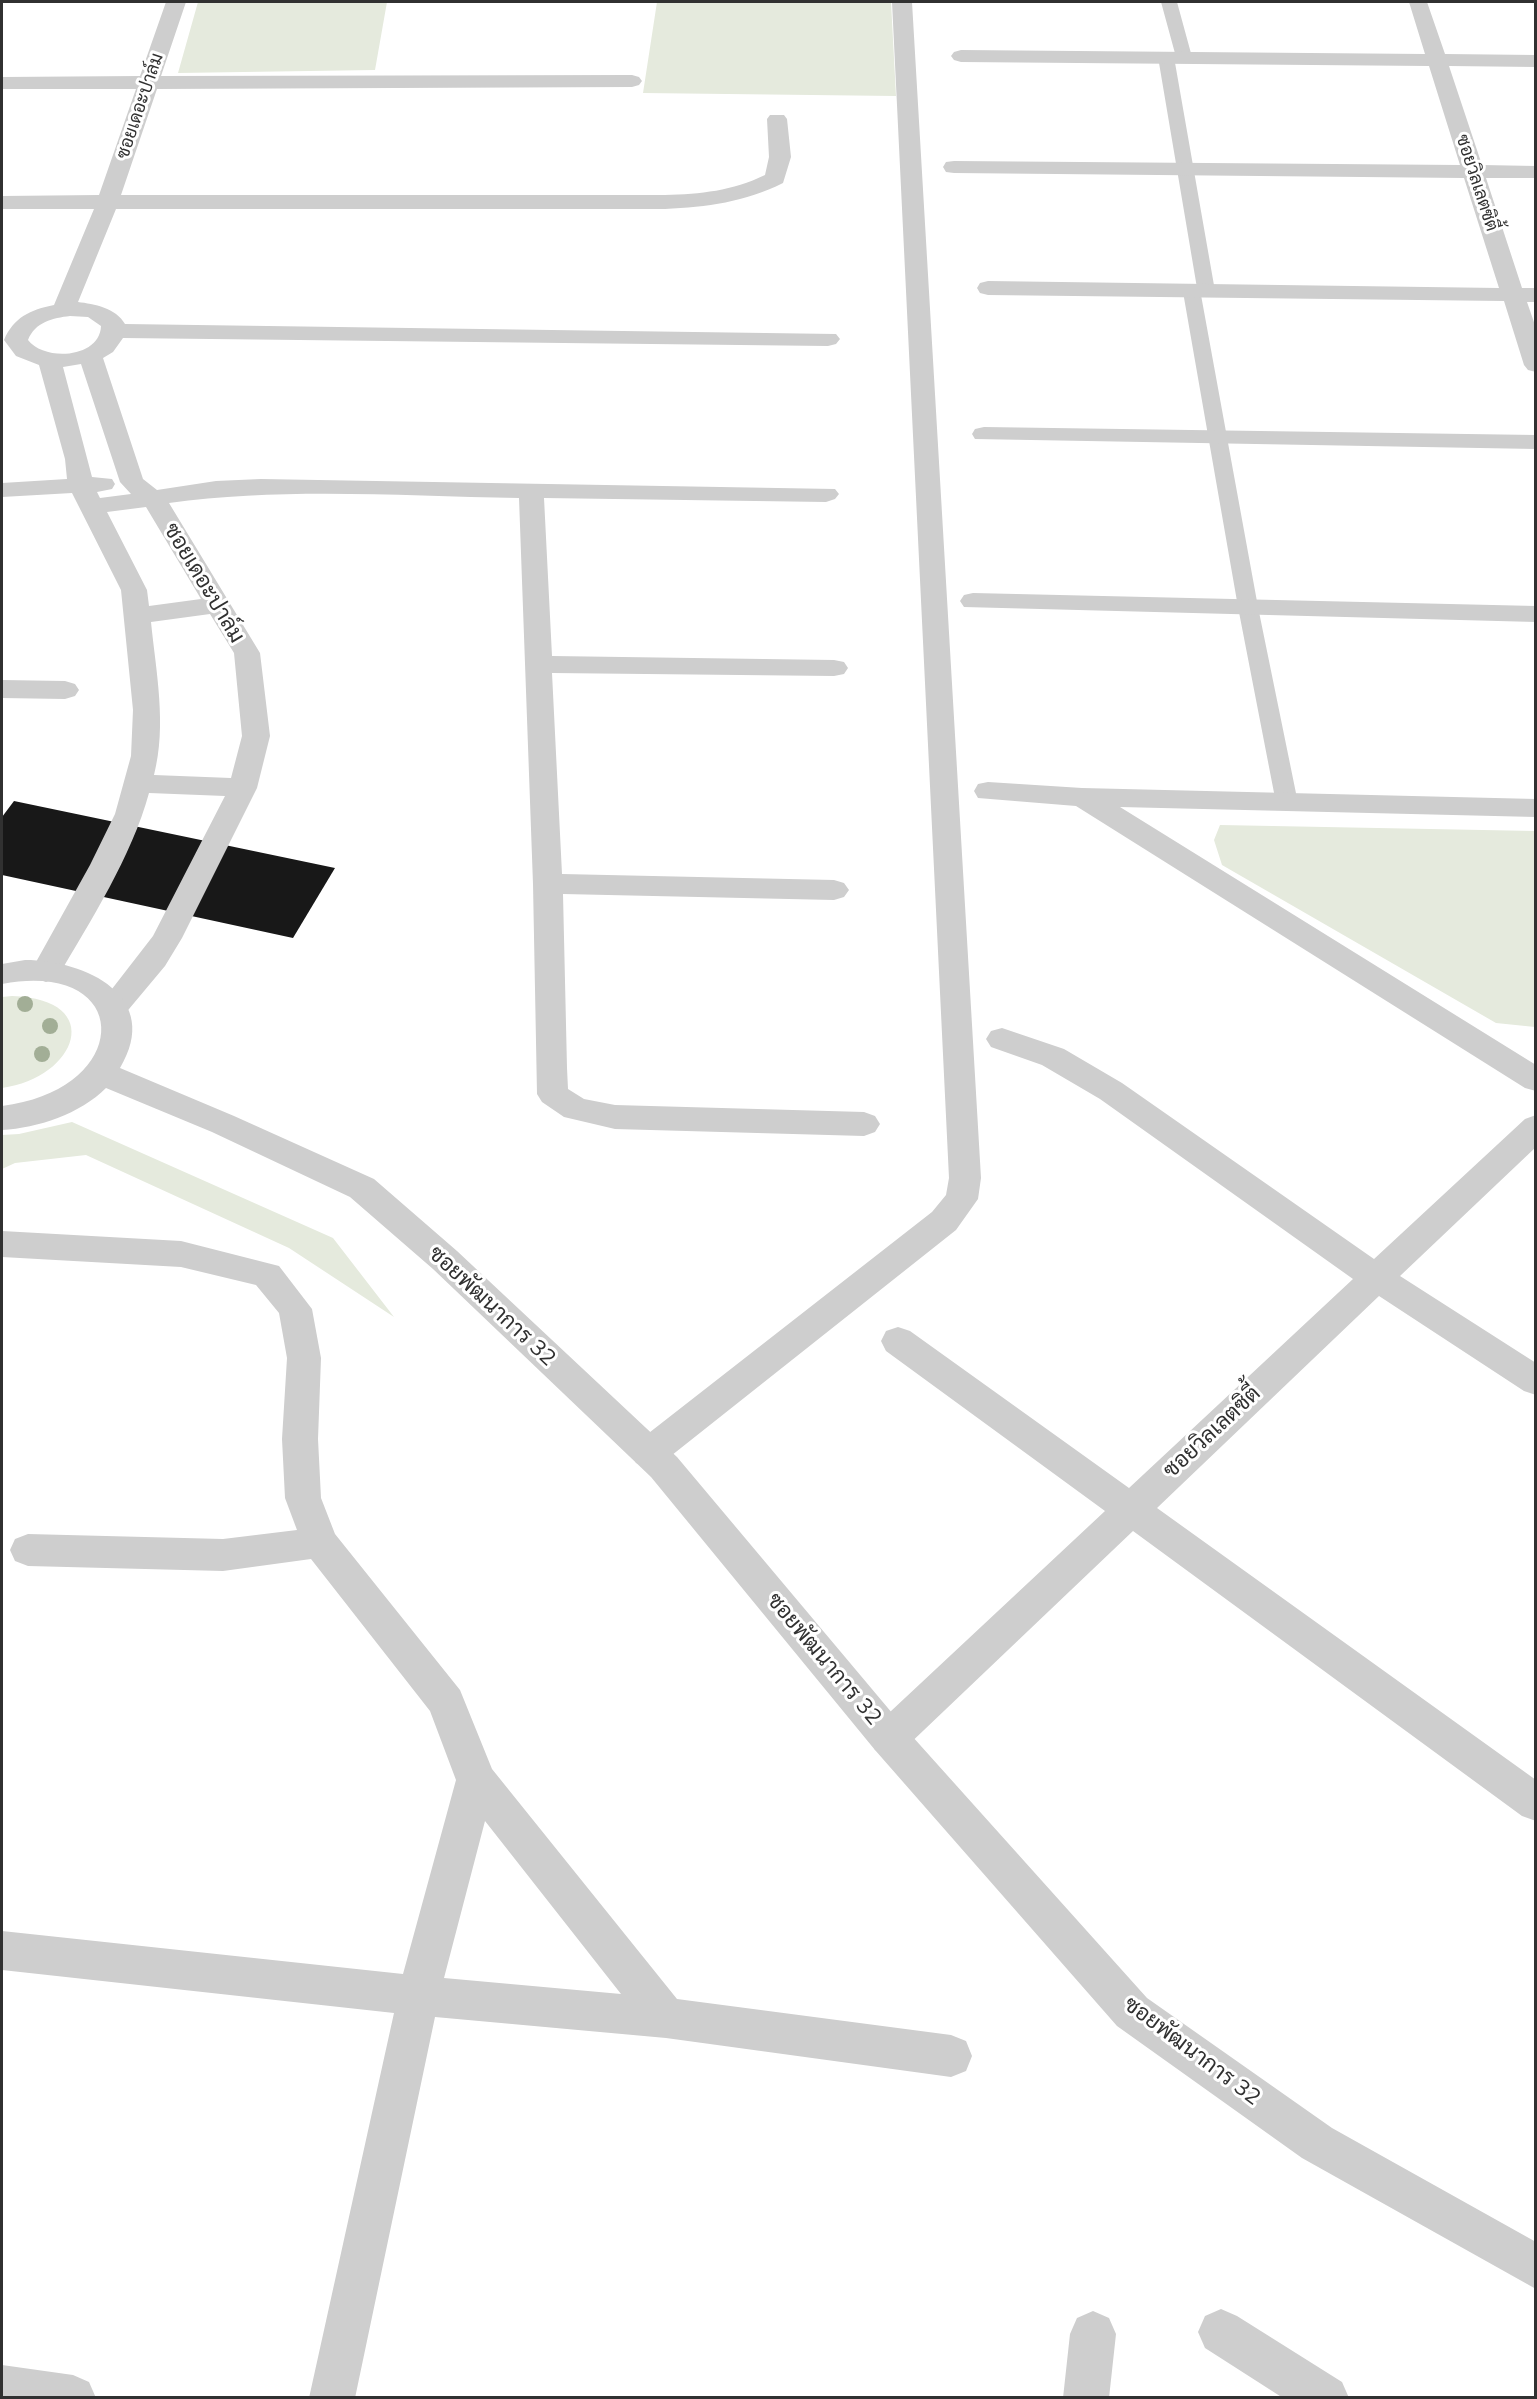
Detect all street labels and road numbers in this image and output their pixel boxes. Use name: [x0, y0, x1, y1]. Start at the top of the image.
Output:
street label: ซอยเดอะปาล์ม: [112, 50, 168, 162]
street label: ซอยวิลเลตซิตี้: [1451, 132, 1503, 234]
street label: ซอยเดอะปาล์ม: [158, 518, 250, 648]
street label: ซอยพัฒนาการ 32: [423, 1240, 561, 1372]
street label: ซอยวิลเลตซิตี้: [1158, 1380, 1266, 1484]
street label: ซอยพัฒนาการ 32: [761, 1588, 887, 1730]
street label: ซอยพัฒนาการ 32: [1119, 1991, 1265, 2111]

